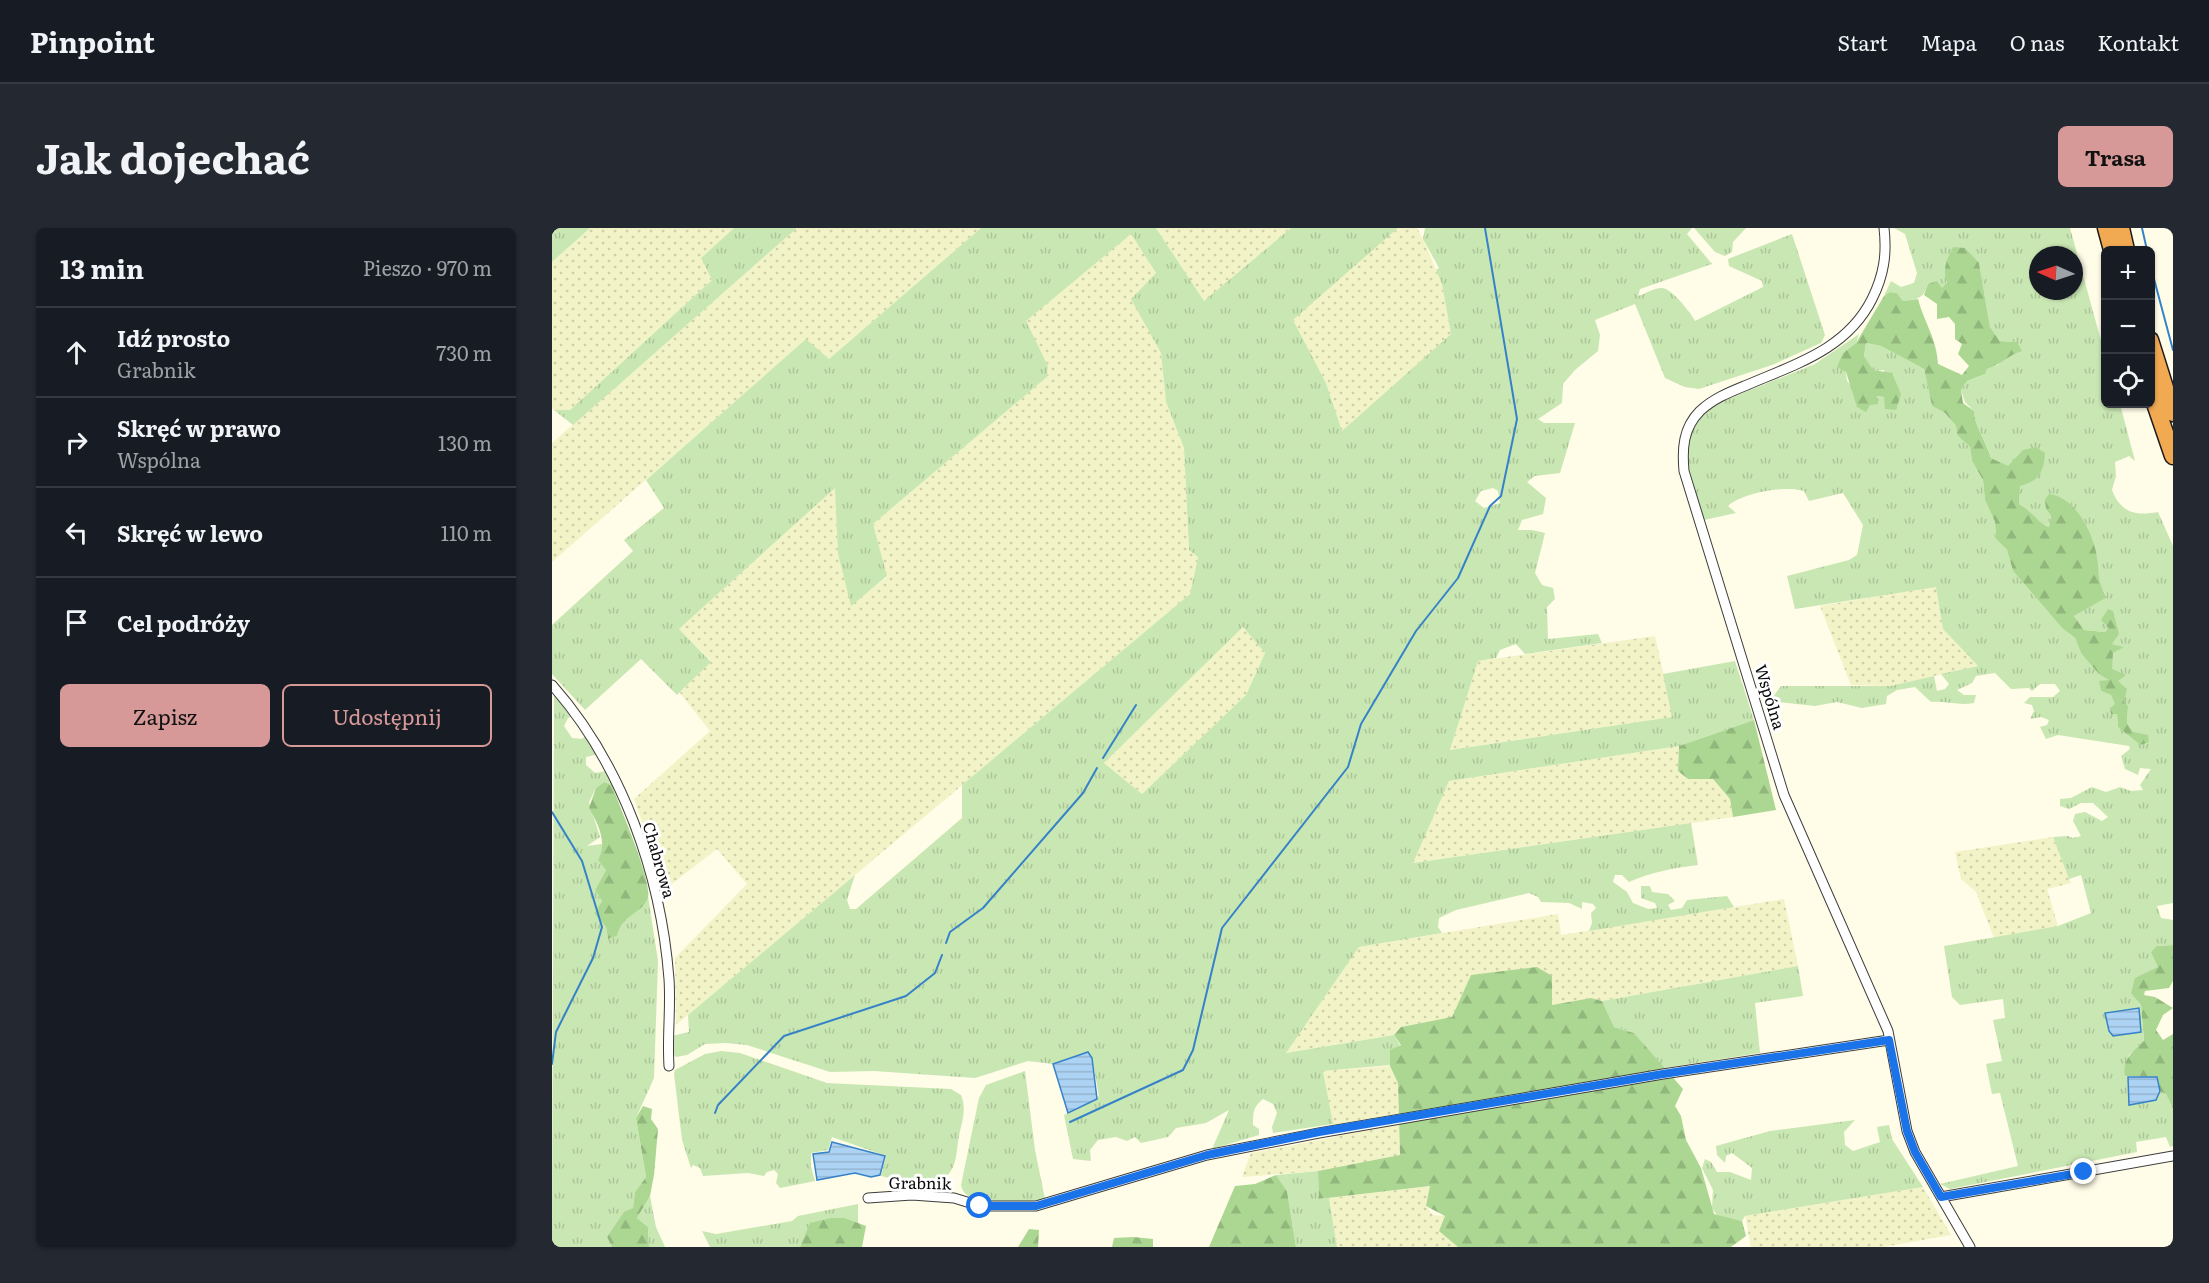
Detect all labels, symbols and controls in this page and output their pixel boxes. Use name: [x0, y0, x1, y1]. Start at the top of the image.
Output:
text: Pinpoint: [30, 20, 155, 62]
text: Start: [1838, 26, 1888, 57]
text: Mapa: [1921, 26, 1977, 57]
text: O nas: [2010, 26, 2064, 57]
text: Kontakt: [2097, 26, 2179, 57]
text: Jak dojechać: [36, 125, 310, 187]
button: Trasa: [2058, 126, 2173, 187]
north arrow: [2029, 246, 2083, 300]
map controls: [2101, 246, 2155, 408]
button: +: [2101, 246, 2155, 300]
text: 13 min: [60, 248, 144, 287]
text: Pieszo · 970 m: [363, 252, 492, 282]
button: −: [2101, 300, 2155, 354]
text: Idź prosto: [117, 321, 230, 354]
icon: ahead: [60, 336, 93, 369]
text: 730 m: [436, 337, 492, 367]
text: Grabnik: [117, 354, 196, 384]
button: locate: [2101, 354, 2155, 408]
text: Skręć w prawo: [117, 411, 281, 444]
icon: right: [60, 426, 93, 459]
text: 130 m: [438, 427, 492, 457]
text: Wspólna: [117, 444, 201, 474]
icon: left: [60, 516, 93, 549]
text: Skręć w lewo: [117, 516, 263, 549]
text: 110 m: [441, 517, 492, 547]
icon: arrive: [60, 606, 93, 639]
text: Cel podróży: [117, 606, 250, 639]
street label: Wspólna: [1750, 661, 1792, 733]
button: Zapisz: [60, 684, 270, 747]
button: Udostępnij: [282, 684, 492, 747]
street label: Chabrowa: [638, 819, 682, 901]
route end: [2070, 1158, 2096, 1184]
street label: Grabnik: [888, 1169, 952, 1195]
route start: [966, 1192, 992, 1218]

